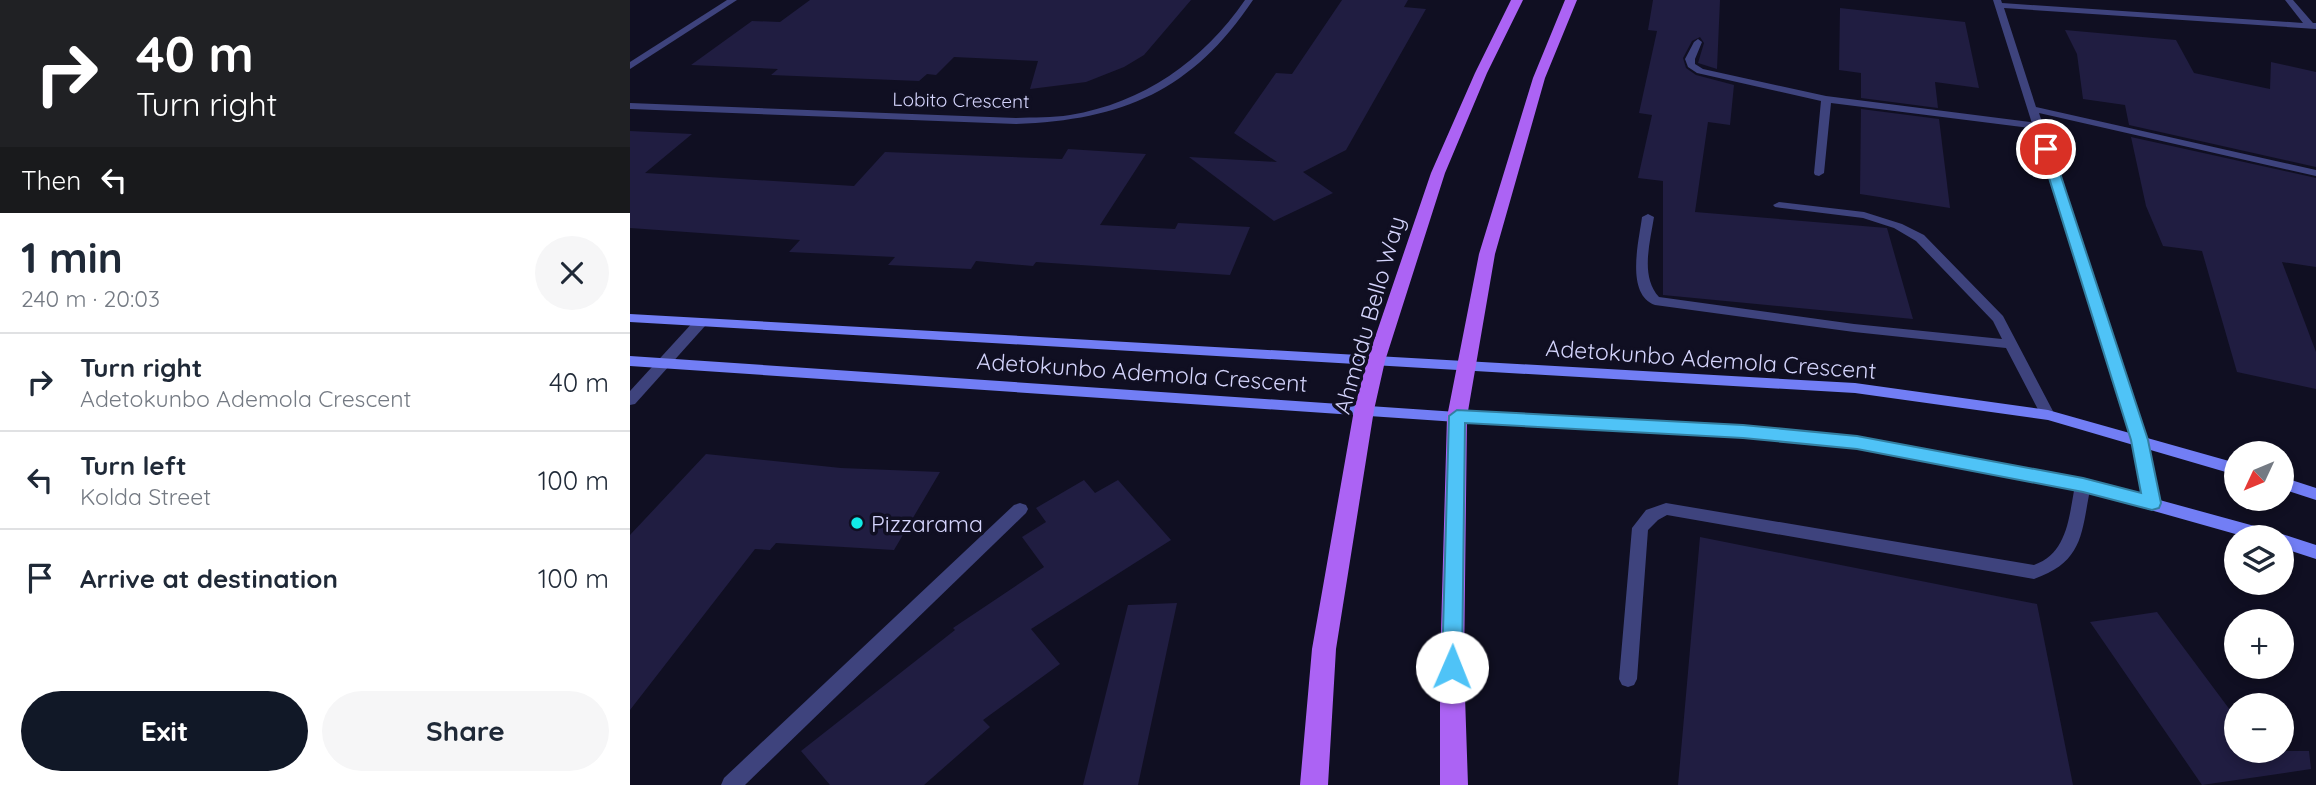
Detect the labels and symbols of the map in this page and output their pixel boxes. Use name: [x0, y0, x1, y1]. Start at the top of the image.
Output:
street label: Lobito Crescent: [892, 87, 1030, 113]
pin: [2016, 119, 2076, 179]
street label: Ahmadu Bello Way: [1327, 213, 1411, 417]
street label: Adetokunbo Ademola Crescent: [1545, 333, 1878, 385]
street label: Adetokunbo Ademola Crescent: [976, 346, 1309, 398]
north arrow: [2224, 441, 2294, 511]
place label: Pizzarama: [871, 509, 983, 538]
marker: Pizzarama: [849, 515, 865, 531]
position arrow: [1415, 630, 1489, 704]

